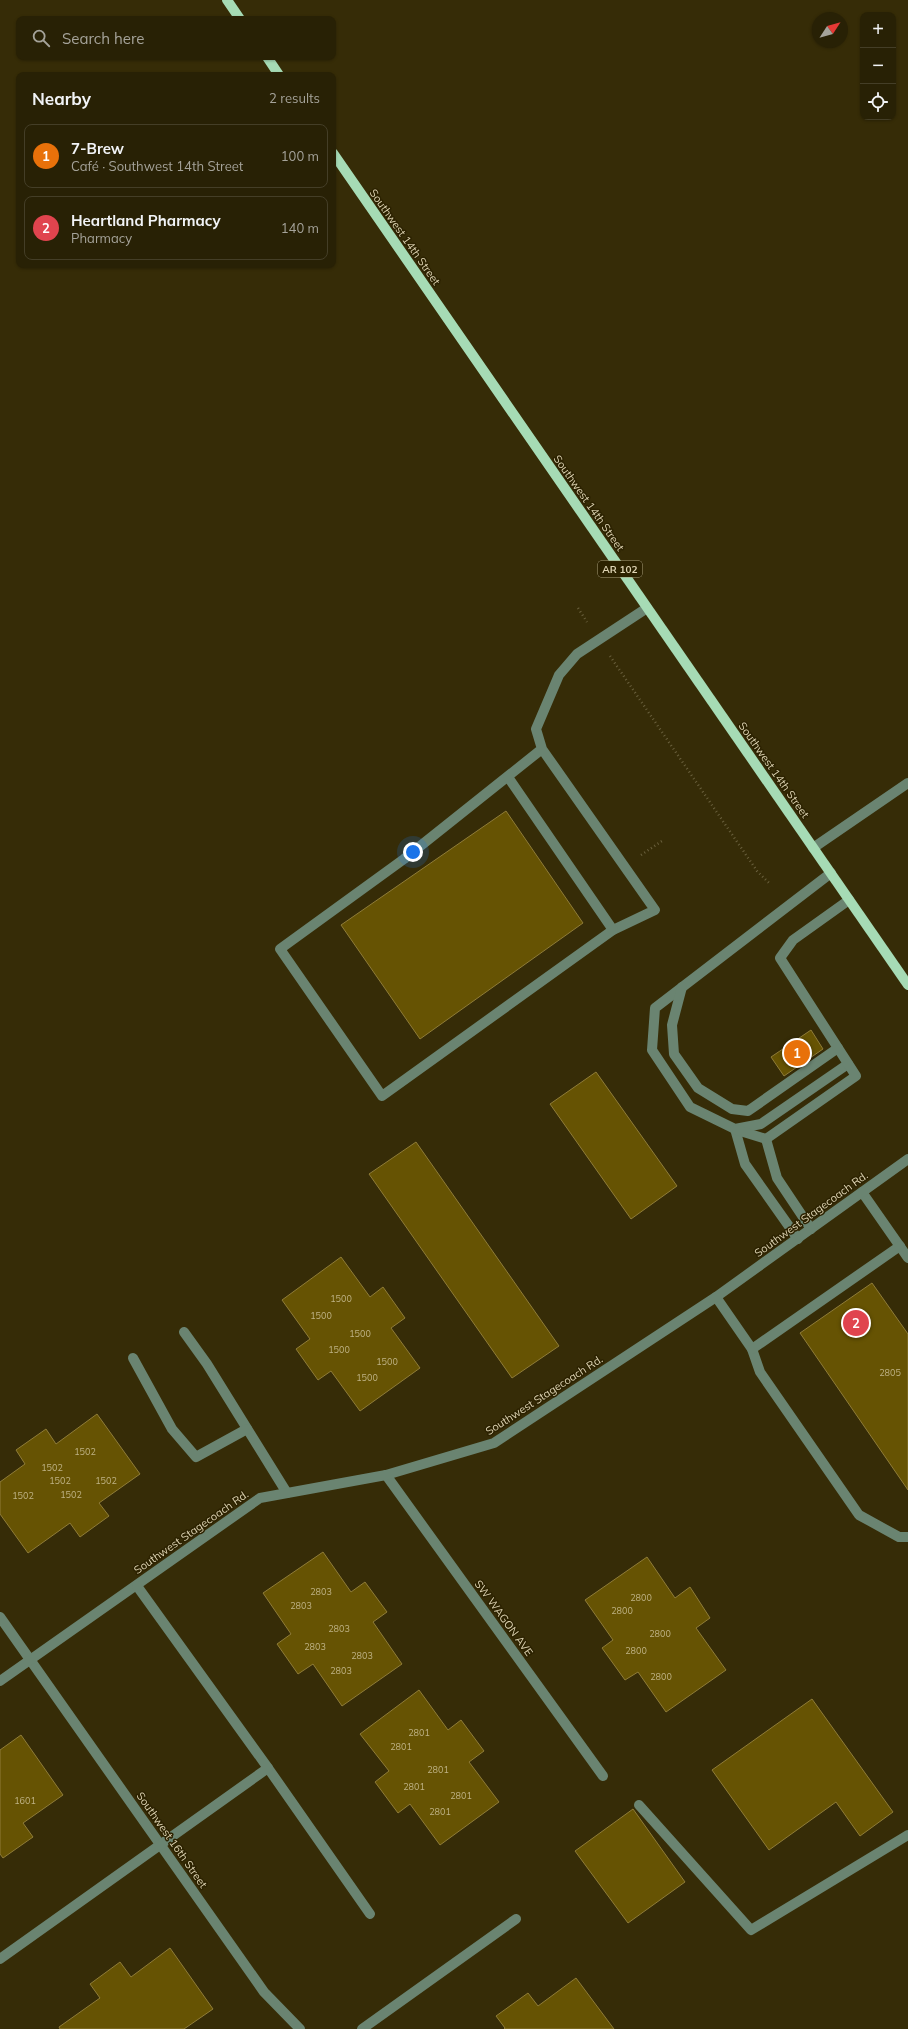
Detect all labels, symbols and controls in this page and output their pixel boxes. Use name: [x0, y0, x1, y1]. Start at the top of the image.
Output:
north arrow: [812, 12, 848, 48]
map controls: [860, 12, 896, 120]
button: +: [860, 12, 896, 48]
search box: [16, 16, 336, 60]
icon: search: [30, 27, 52, 49]
text: Search here: [62, 29, 144, 48]
button: −: [860, 48, 896, 84]
button: locate: [860, 84, 896, 120]
text: Nearby: [32, 88, 91, 109]
text: 2 results: [269, 90, 320, 106]
text: 7-Brew: [71, 139, 124, 158]
text: 1: [42, 148, 50, 164]
text: 100 m: [281, 148, 319, 164]
text: Café · Southwest 14th Street: [71, 158, 243, 174]
street label: Southwest 14th Street: [367, 186, 444, 288]
text: Heartland Pharmacy: [71, 211, 221, 230]
text: 2: [42, 220, 50, 236]
text: 140 m: [281, 220, 319, 236]
text: Pharmacy: [71, 230, 132, 246]
street label: Southwest 14th Street: [551, 452, 628, 554]
road number: AR 102: [598, 561, 642, 577]
street label: Southwest 14th Street: [736, 719, 813, 821]
your location: [403, 842, 423, 862]
pin: 1: [784, 1038, 810, 1068]
street label: Southwest Stagecoach Rd.: [752, 1168, 870, 1260]
house number: 1500: [330, 1293, 352, 1304]
pin: 2: [843, 1308, 869, 1338]
house number: 1500: [310, 1310, 332, 1321]
house number: 1500: [349, 1328, 371, 1339]
house number: 1500: [328, 1344, 350, 1355]
street label: Southwest Stagecoach Rd.: [483, 1352, 605, 1438]
house number: 1500: [376, 1356, 398, 1367]
house number: 2805: [879, 1367, 901, 1378]
house number: 1500: [356, 1372, 378, 1383]
house number: 1502: [74, 1446, 96, 1457]
house number: 1502: [41, 1462, 63, 1473]
house number: 1502: [49, 1475, 71, 1486]
house number: 1502: [95, 1475, 117, 1486]
street label: Southwest Stagecoach Rd.: [131, 1487, 251, 1577]
house number: 1502: [60, 1489, 82, 1500]
house number: 1502: [12, 1490, 34, 1501]
street label: SW WAGON AVE: [472, 1577, 536, 1659]
house number: 2803: [310, 1586, 332, 1597]
house number: 2800: [630, 1592, 652, 1603]
house number: 2803: [290, 1600, 312, 1611]
house number: 2800: [611, 1605, 633, 1616]
house number: 2803: [328, 1623, 350, 1634]
house number: 2800: [649, 1628, 671, 1639]
house number: 2803: [304, 1641, 326, 1652]
house number: 2800: [625, 1645, 647, 1656]
house number: 2803: [351, 1650, 373, 1661]
house number: 2803: [330, 1665, 352, 1676]
house number: 2800: [650, 1671, 672, 1682]
house number: 2801: [408, 1727, 430, 1738]
house number: 2801: [390, 1741, 412, 1752]
house number: 2801: [427, 1764, 449, 1775]
house number: 2801: [403, 1781, 425, 1792]
street label: Southwest 16th Street: [134, 1789, 211, 1891]
house number: 2801: [450, 1790, 472, 1801]
house number: 1601: [14, 1795, 36, 1806]
house number: 2801: [429, 1806, 451, 1817]

